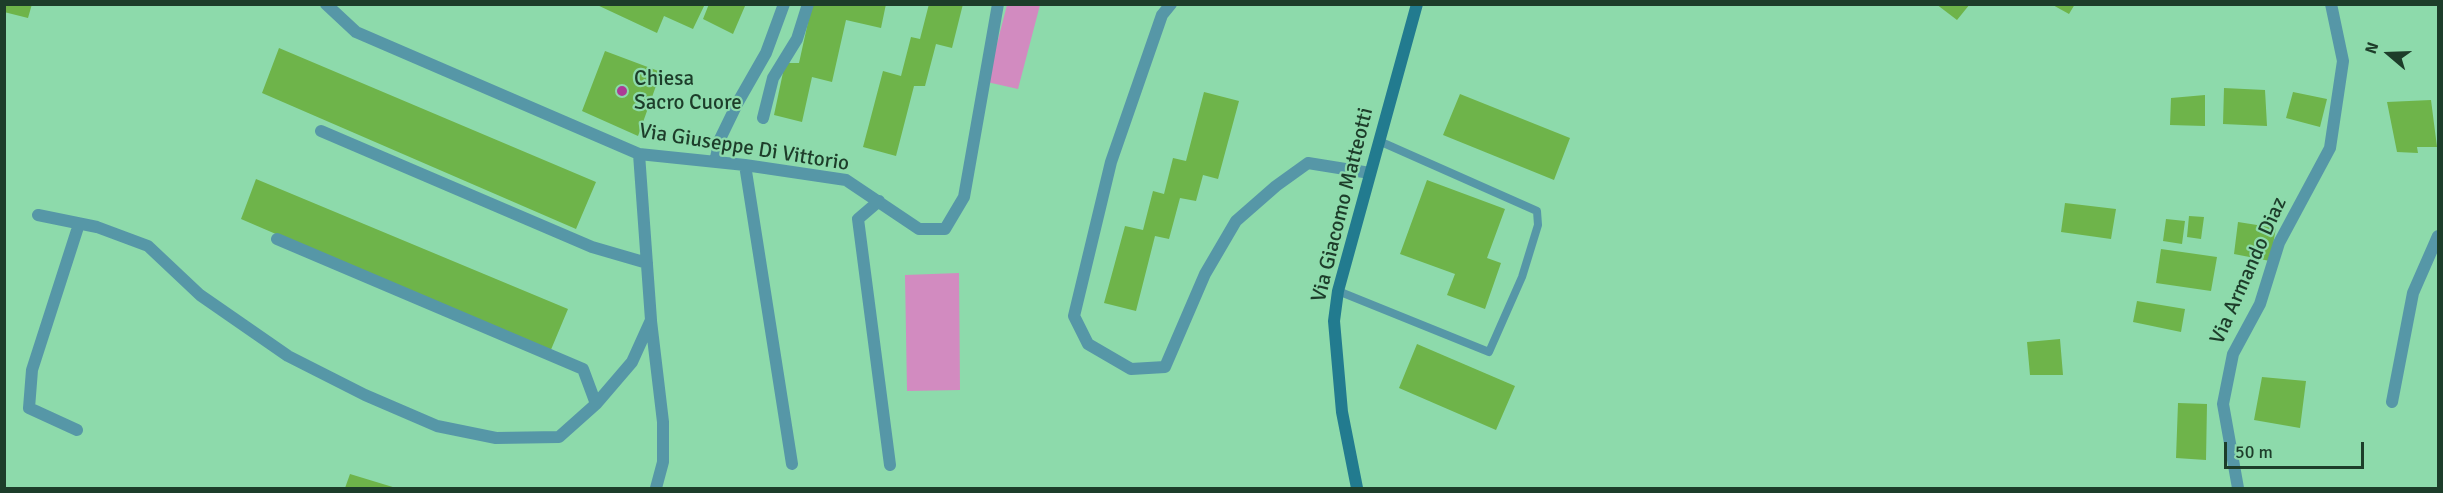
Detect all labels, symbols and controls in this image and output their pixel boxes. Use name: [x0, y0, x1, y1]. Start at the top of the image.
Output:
north arrow: [2359, 24, 2419, 84]
text: N: [2361, 40, 2383, 57]
place label: Chiesa Sacro Cuore: [634, 66, 742, 116]
marker: Chiesa Sacro Cuore: [615, 84, 629, 98]
street label: Via Giacomo Matteotti: [1307, 105, 1379, 305]
street label: Via Giuseppe Di Vittorio: [637, 119, 851, 177]
street label: Via Armando Diaz: [2205, 194, 2293, 348]
scale bar: [2227, 430, 2366, 468]
text: 50 m: [2235, 441, 2273, 463]

